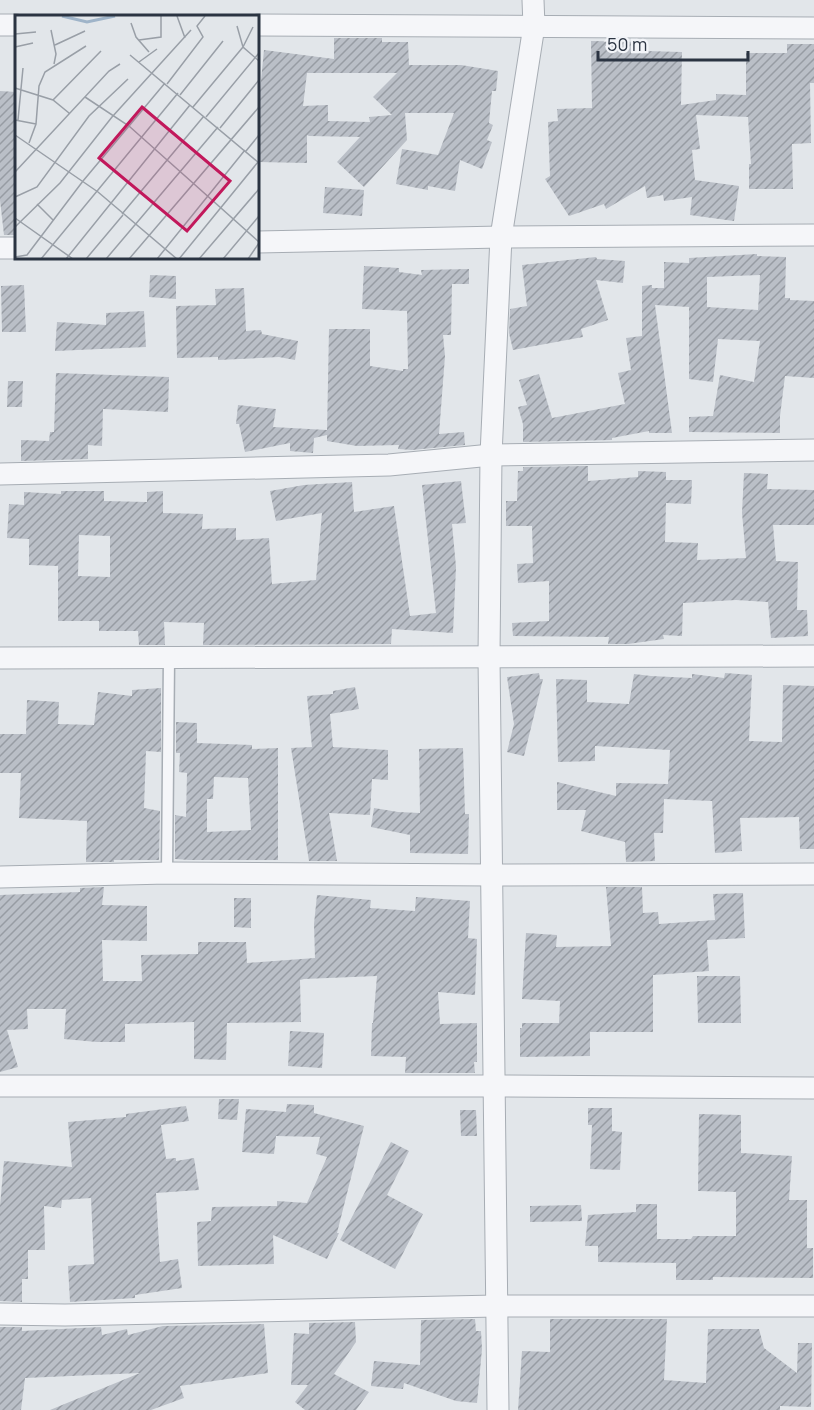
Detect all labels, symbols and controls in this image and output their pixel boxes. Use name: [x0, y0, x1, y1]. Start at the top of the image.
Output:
inset map: [15, 15, 260, 260]
scale bar: [598, 24, 748, 62]
text: 50 m: [607, 32, 647, 56]

